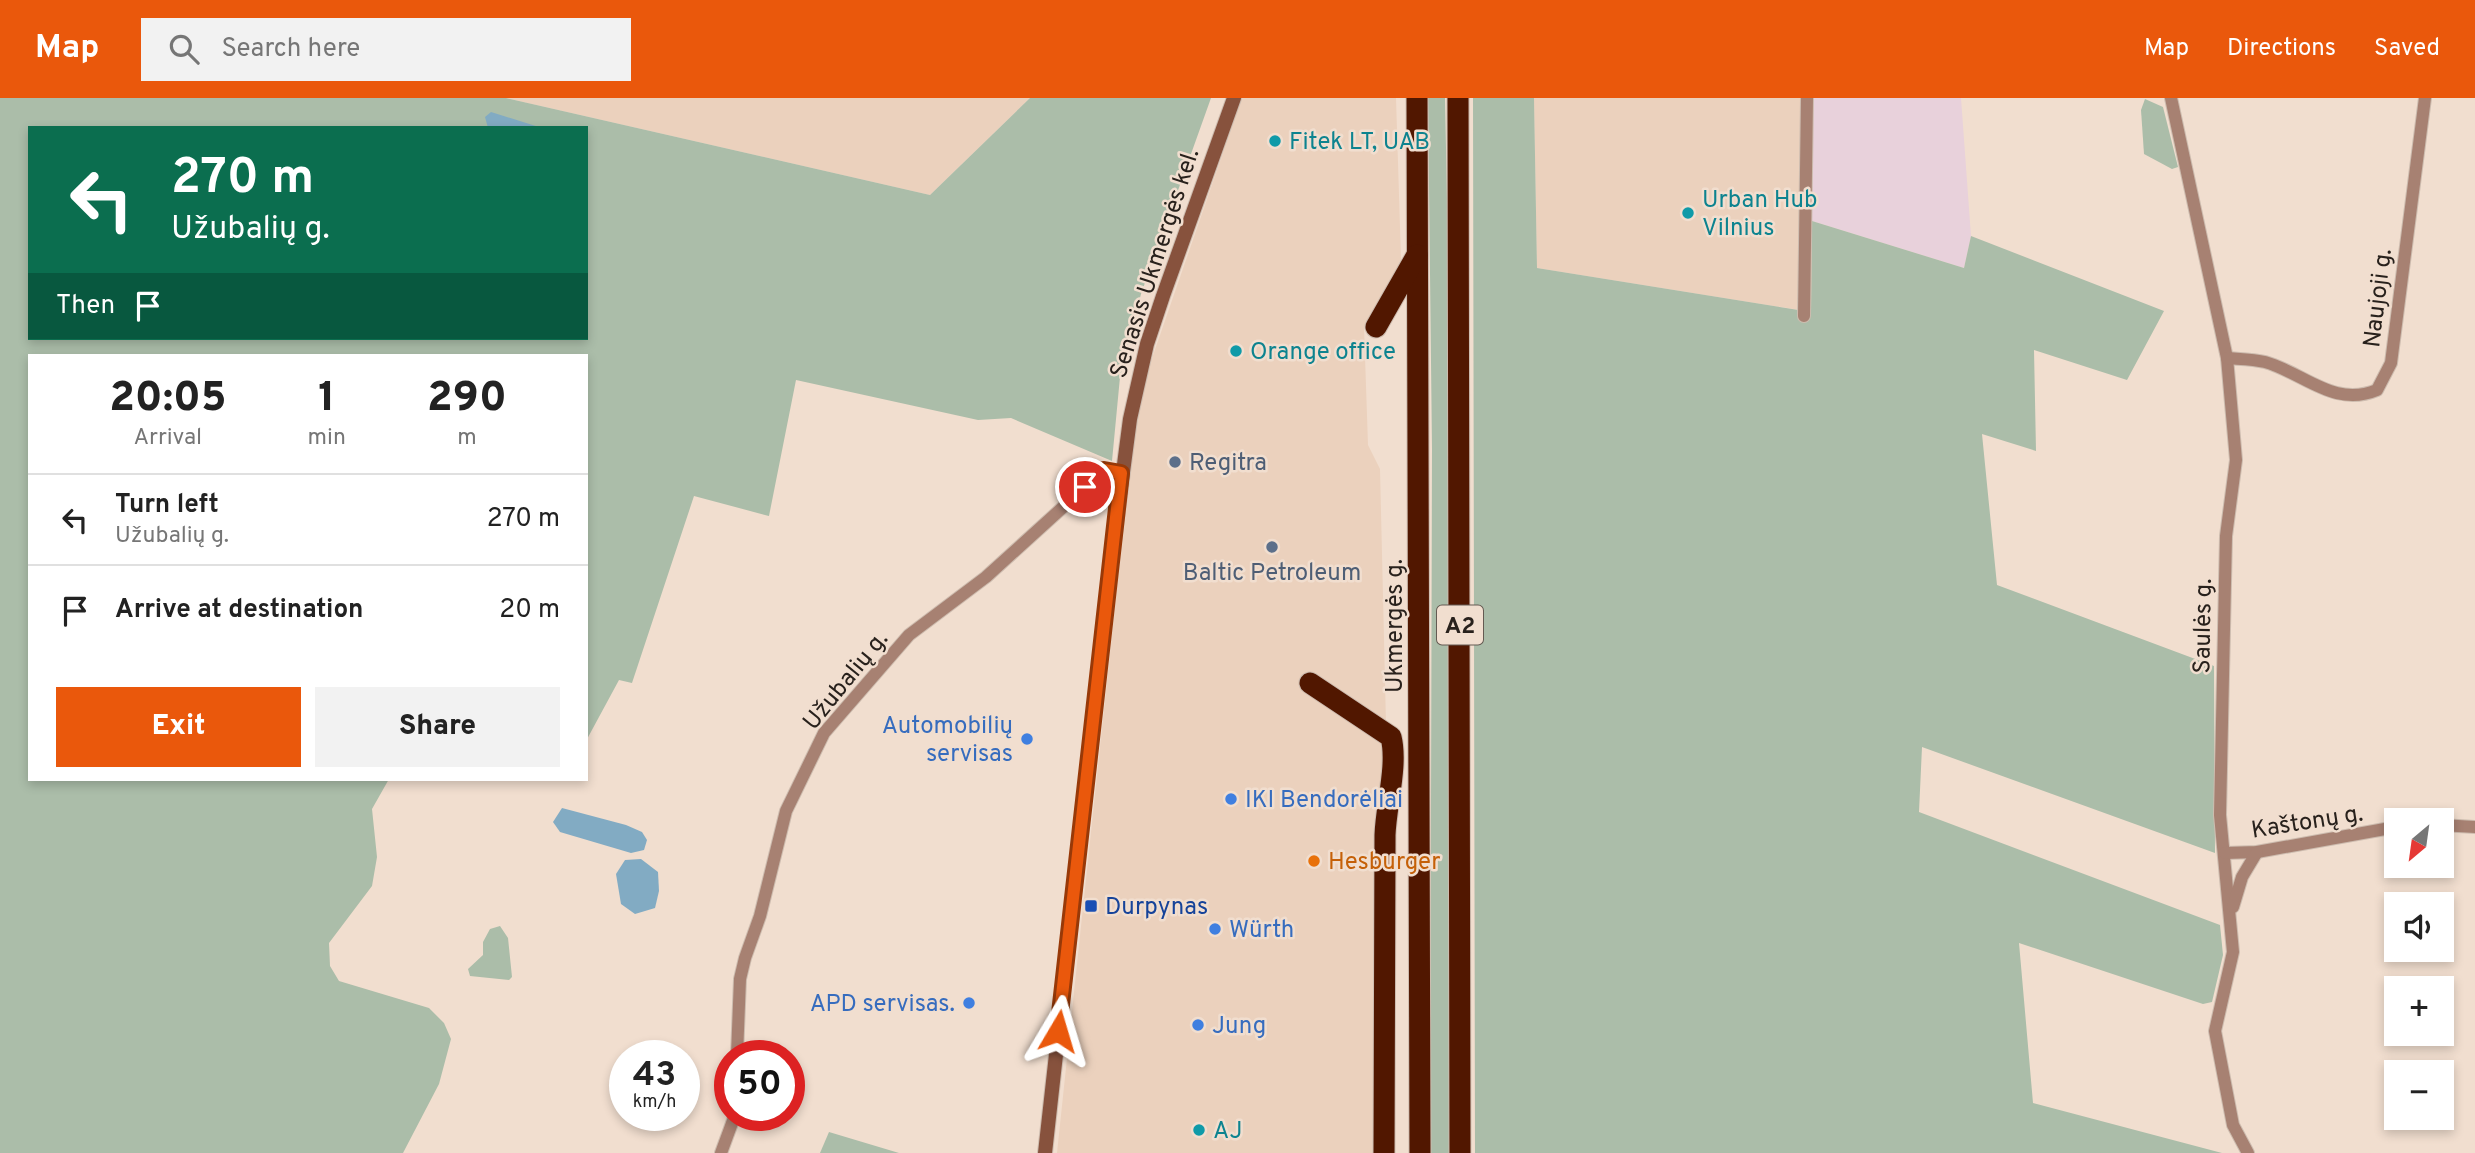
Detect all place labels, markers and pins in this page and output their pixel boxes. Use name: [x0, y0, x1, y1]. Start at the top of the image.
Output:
place label: Fitek LT, UAB: [1289, 128, 1430, 158]
marker: Fitek LT, UAB: [1267, 133, 1283, 149]
place label: Urban Hub Vilnius: [1702, 186, 1817, 244]
marker: Urban Hub Vilnius: [1680, 205, 1696, 221]
place label: Orange office: [1250, 338, 1396, 368]
marker: Orange office: [1228, 343, 1244, 359]
place label: Regitra: [1189, 449, 1267, 479]
marker: Regitra: [1167, 454, 1183, 470]
pin: [1055, 457, 1115, 517]
marker: Baltic Petroleum: [1264, 539, 1280, 555]
place label: Baltic Petroleum: [1183, 559, 1361, 589]
place label: Automobilių servisas: [882, 712, 1013, 770]
marker: Automobilių servisas: [1019, 731, 1035, 747]
place label: IKI Bendorėliai: [1245, 786, 1403, 816]
marker: IKI Bendorėliai: [1223, 791, 1239, 807]
place label: Hesburger: [1328, 848, 1441, 878]
marker: Hesburger: [1306, 853, 1322, 869]
place label: Durpynas: [1105, 893, 1208, 923]
marker: Durpynas: [1083, 898, 1099, 914]
place label: Würth: [1229, 916, 1294, 946]
marker: Würth: [1207, 921, 1223, 937]
place label: APD servisas.: [810, 990, 955, 1020]
marker: APD servisas.: [961, 995, 977, 1011]
place label: Jung: [1212, 1012, 1266, 1042]
marker: Jung: [1190, 1017, 1206, 1033]
place label: AJ: [1213, 1117, 1243, 1147]
marker: AJ: [1191, 1122, 1207, 1138]

